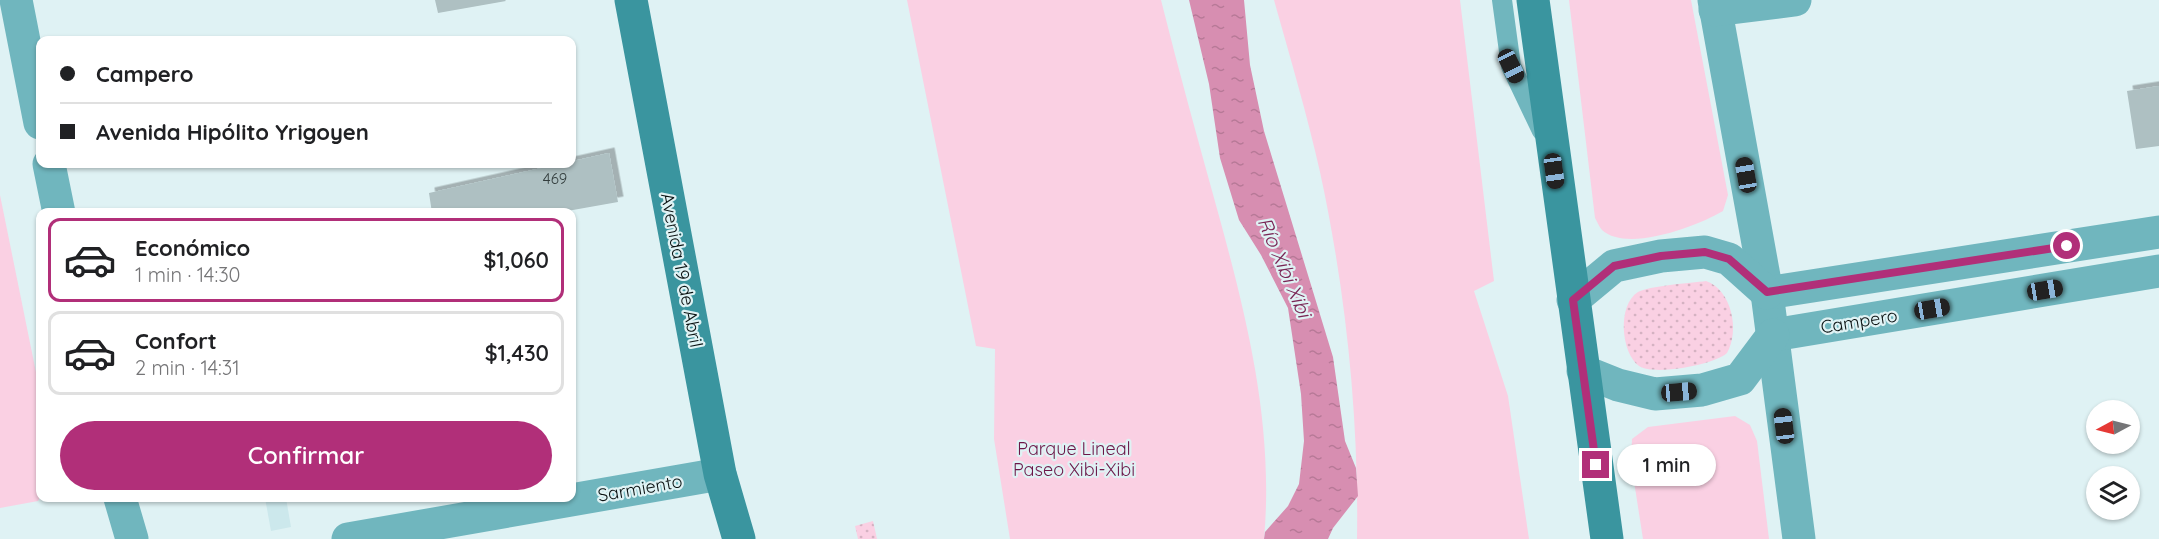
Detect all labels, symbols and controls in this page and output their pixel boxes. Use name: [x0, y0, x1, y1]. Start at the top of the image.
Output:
car: [1495, 46, 1527, 86]
text: Campero: [96, 60, 193, 88]
text: Avenida Hipólito Yrigoyen: [96, 118, 369, 146]
car: [1543, 152, 1565, 190]
car: [1734, 156, 1758, 194]
house number: 469: [543, 169, 567, 188]
street label: Avenida 19 de Abril: [656, 191, 708, 349]
water label: Río Xibi Xibi: [1253, 213, 1318, 323]
route start: [2053, 232, 2080, 259]
icon: car: [63, 233, 117, 287]
text: Económico: [135, 234, 250, 262]
text: $1,060: [483, 246, 549, 274]
text: 1 min · 14:30: [135, 262, 241, 287]
car: [2026, 278, 2064, 302]
car: [1913, 297, 1951, 321]
street label: Campero: [1819, 304, 1899, 338]
icon: car: [63, 326, 117, 380]
text: Confort: [135, 327, 217, 355]
text: $1,430: [485, 339, 549, 367]
text: 2 min · 14:31: [135, 355, 240, 380]
car: [1660, 381, 1698, 403]
north arrow: [2086, 400, 2140, 454]
map controls: [2086, 400, 2140, 520]
car: [1773, 407, 1795, 445]
button: Confirmar: [60, 421, 552, 490]
park label: Parque Lineal Paseo Xibi-Xibi: [1013, 437, 1135, 481]
callout: 1 min: [1617, 444, 1716, 486]
route end: [1582, 451, 1609, 478]
text: 1 min: [1643, 452, 1690, 477]
button: layers: [2086, 466, 2140, 520]
street label: Sarmiento: [596, 469, 684, 507]

